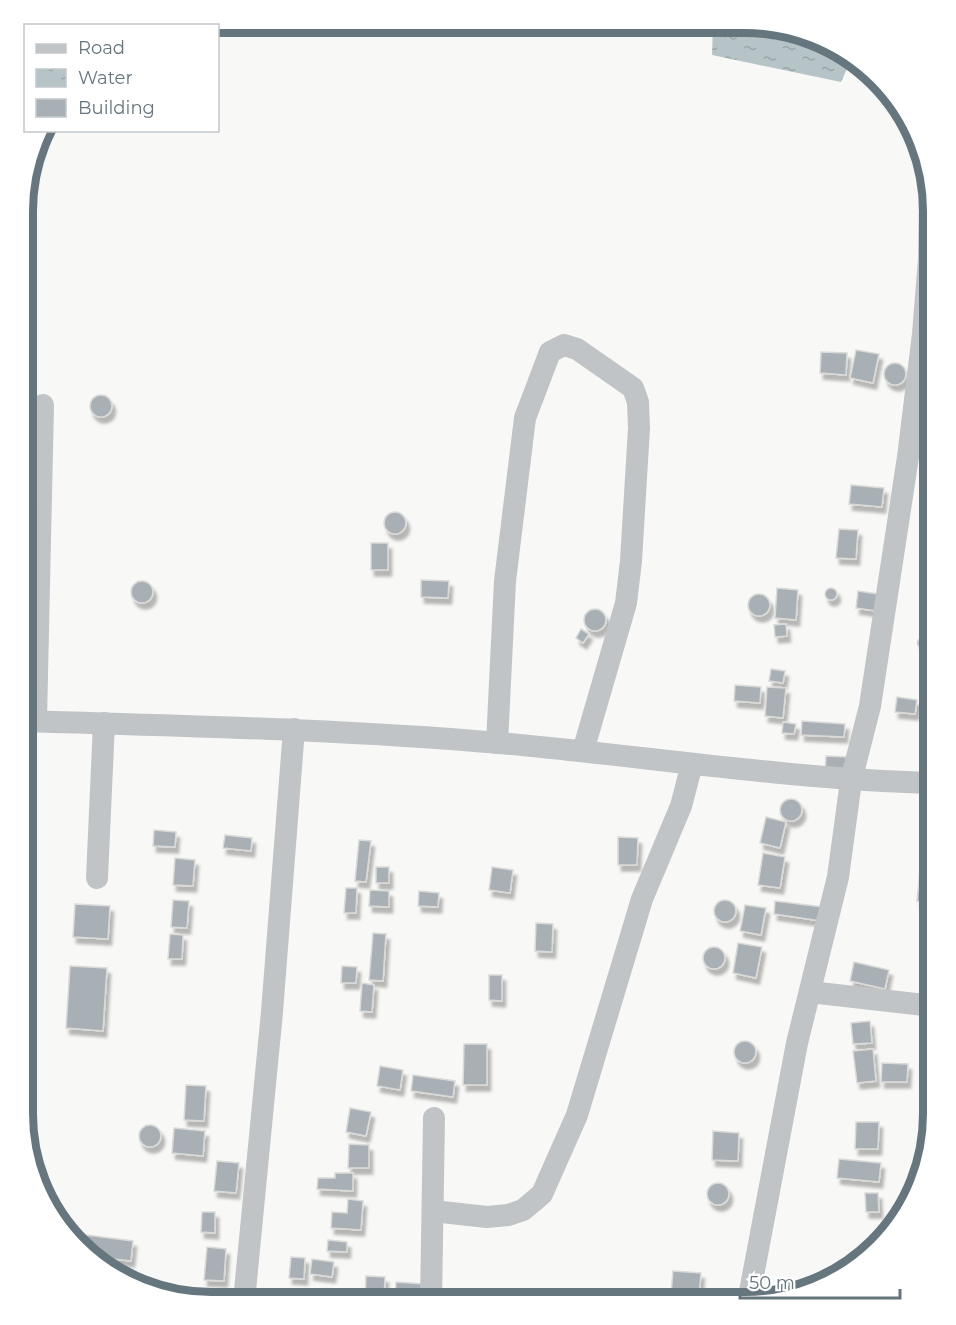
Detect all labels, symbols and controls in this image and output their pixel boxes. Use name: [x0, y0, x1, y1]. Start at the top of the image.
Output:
legend: [24, 24, 219, 132]
text: Road: [78, 37, 125, 59]
text: Water: [78, 67, 133, 89]
text: Building: [78, 97, 155, 119]
scale bar: [740, 1262, 900, 1300]
text: 50 m: [749, 1272, 795, 1294]

